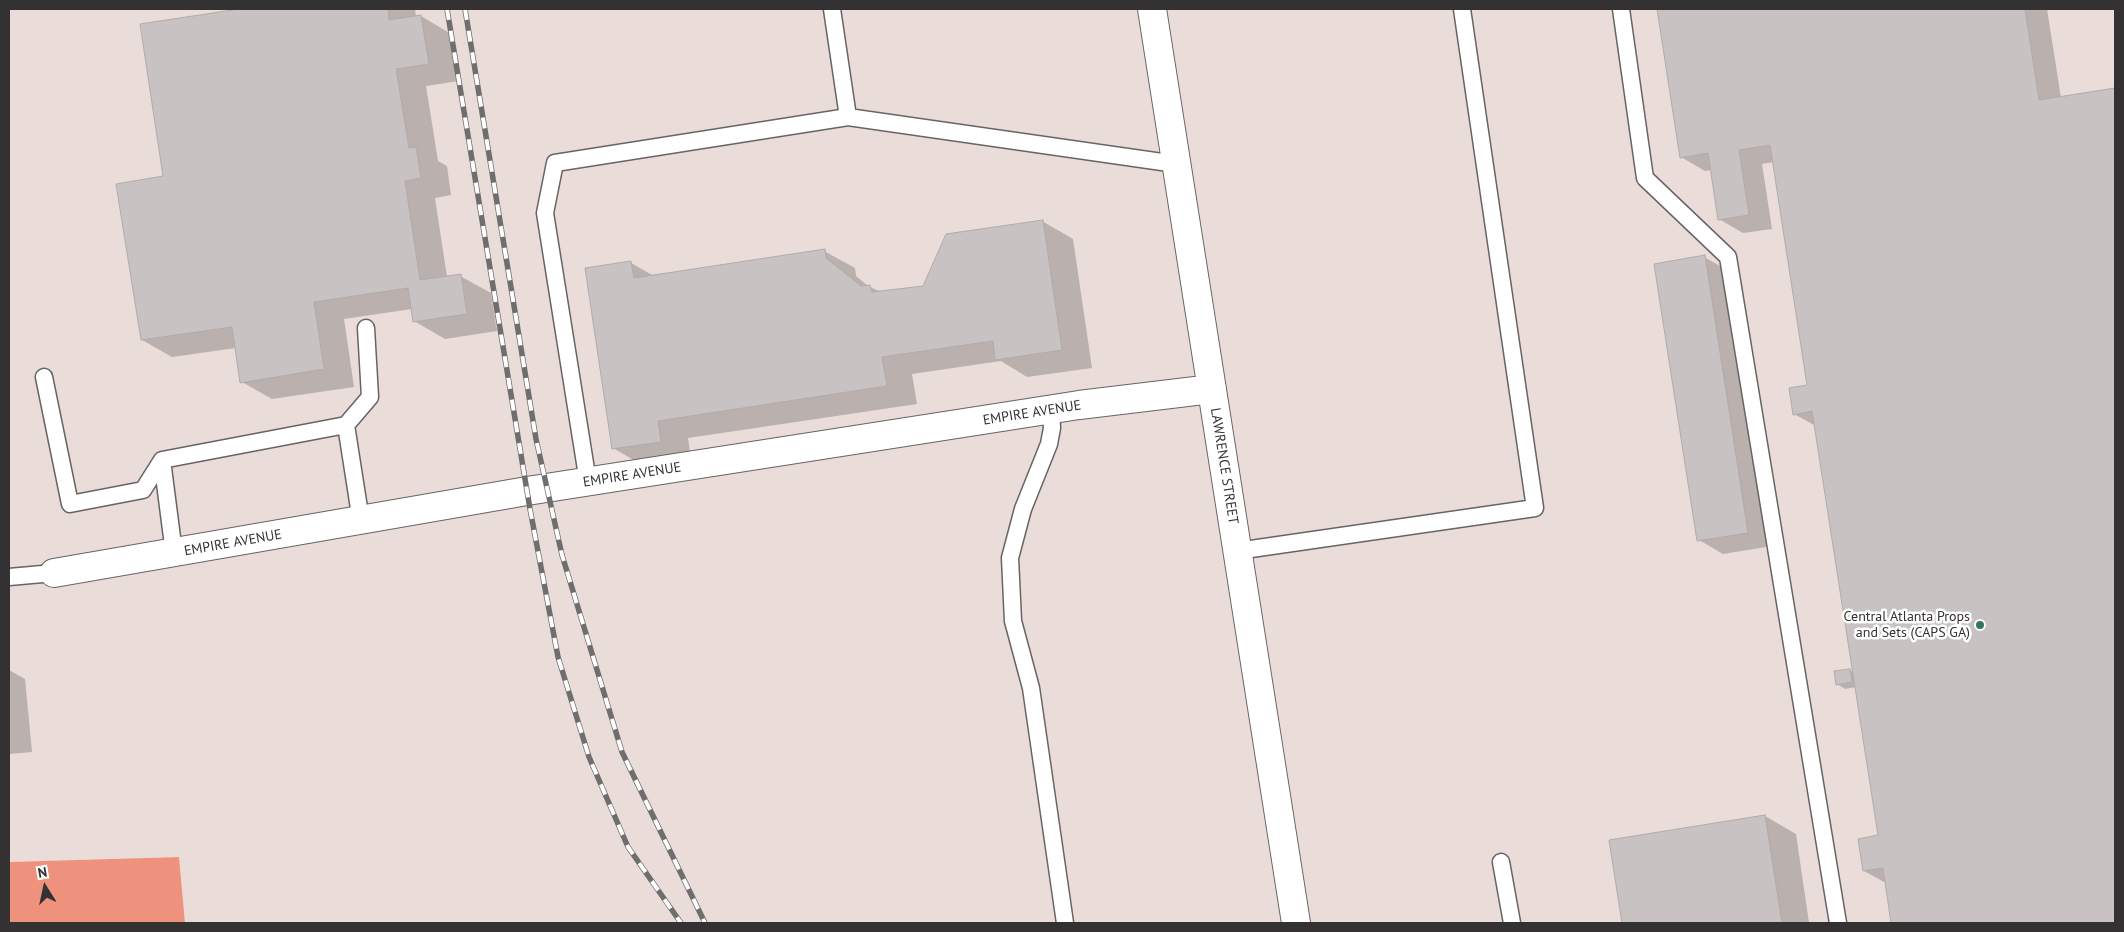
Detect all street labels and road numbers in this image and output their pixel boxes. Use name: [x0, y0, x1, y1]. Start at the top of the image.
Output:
street label: EMPIRE AVENUE: [982, 397, 1082, 429]
street label: LAWRENCE STREET: [1207, 407, 1241, 525]
street label: EMPIRE AVENUE: [582, 459, 682, 491]
street label: EMPIRE AVENUE: [183, 526, 283, 560]

